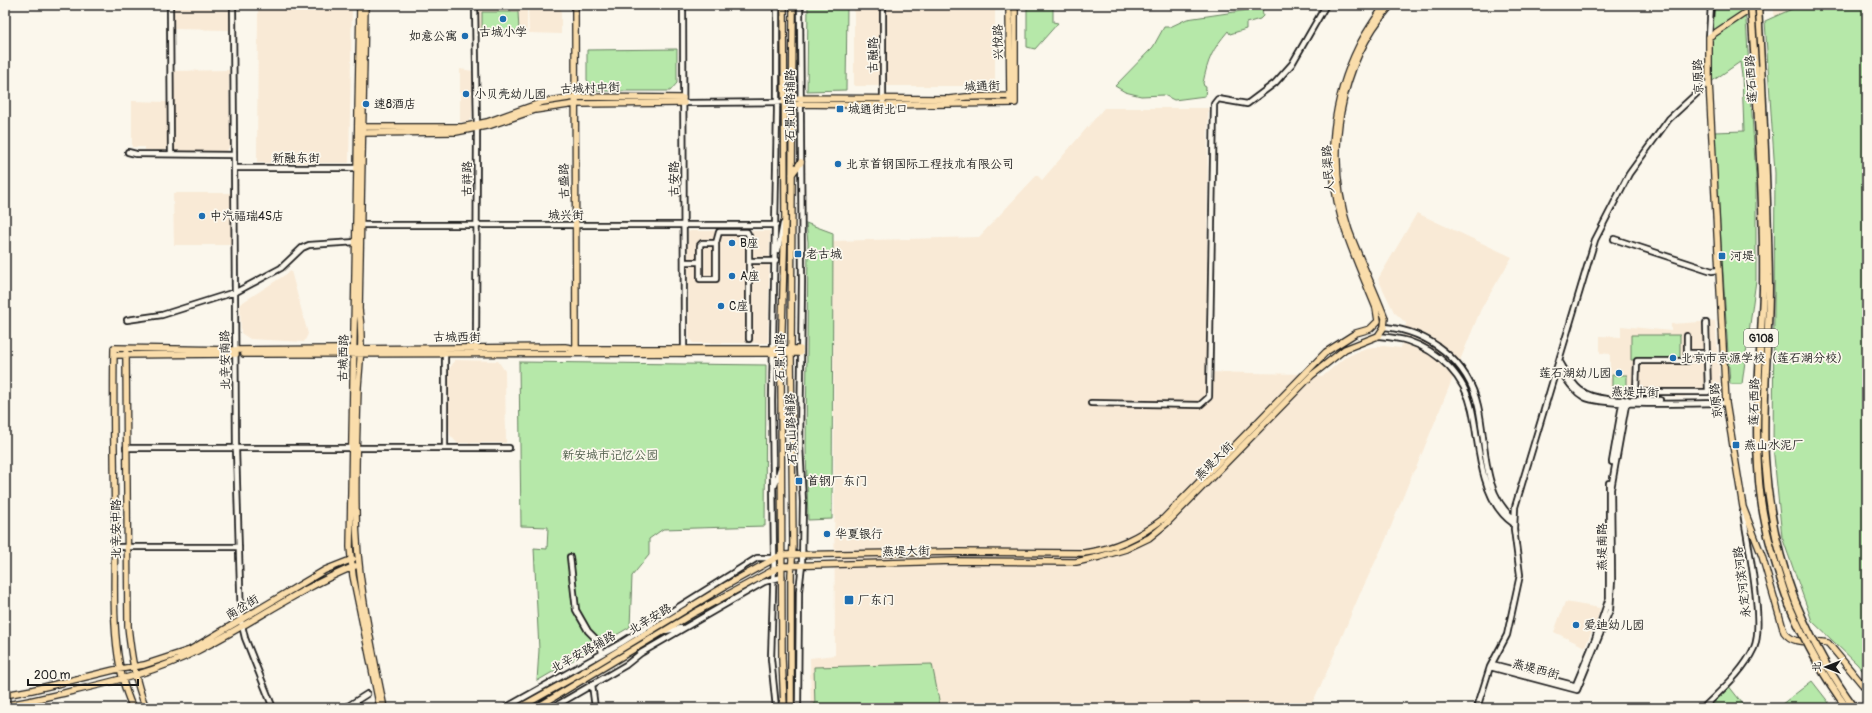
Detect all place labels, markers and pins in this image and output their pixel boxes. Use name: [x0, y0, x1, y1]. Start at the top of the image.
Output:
marker: 古城小学: [498, 14, 508, 24]
place label: 古城小学: [479, 25, 527, 40]
place label: 如意公寓: [409, 29, 457, 44]
marker: 如意公寓: [460, 31, 470, 41]
place label: 小贝壳幼儿园: [474, 87, 546, 102]
marker: 小贝壳幼儿园: [461, 89, 471, 99]
place label: 速8酒店: [374, 97, 416, 112]
marker: 速8酒店: [361, 99, 371, 109]
place label: 城通街北口: [848, 102, 908, 117]
marker: 城通街北口: [835, 104, 845, 114]
place label: 北京首钢国际工程技术有限公司: [846, 157, 1014, 172]
marker: 北京首钢国际工程技术有限公司: [833, 159, 843, 169]
place label: 中汽福瑞4S店: [210, 209, 284, 224]
marker: 中汽福瑞4S店: [197, 211, 207, 221]
place label: B座: [740, 236, 759, 251]
marker: B座: [727, 238, 737, 248]
place label: 老古城: [806, 247, 842, 262]
marker: 老古城: [793, 249, 803, 259]
place label: 河堤: [1730, 249, 1754, 264]
marker: 河堤: [1717, 251, 1727, 261]
place label: A座: [740, 269, 760, 284]
marker: A座: [727, 271, 737, 281]
place label: C座: [729, 299, 748, 314]
marker: C座: [716, 301, 726, 311]
place label: 北京市京源学校（莲石湖分校）: [1681, 351, 1849, 366]
marker: 北京市京源学校（莲石湖分校）: [1668, 353, 1678, 363]
place label: 莲石湖幼儿园: [1539, 366, 1611, 381]
marker: 莲石湖幼儿园: [1614, 368, 1624, 378]
place label: 燕山水泥厂: [1744, 438, 1804, 453]
marker: 燕山水泥厂: [1731, 440, 1741, 450]
place label: 首钢厂东门: [807, 474, 867, 489]
marker: 首钢厂东门: [794, 476, 804, 486]
place label: 华夏银行: [835, 527, 883, 542]
marker: 华夏银行: [822, 529, 832, 539]
place label: 厂东门: [858, 593, 894, 608]
marker: 厂东门: [843, 594, 855, 606]
place label: 爱迪幼儿园: [1584, 618, 1644, 633]
marker: 爱迪幼儿园: [1571, 620, 1581, 630]

